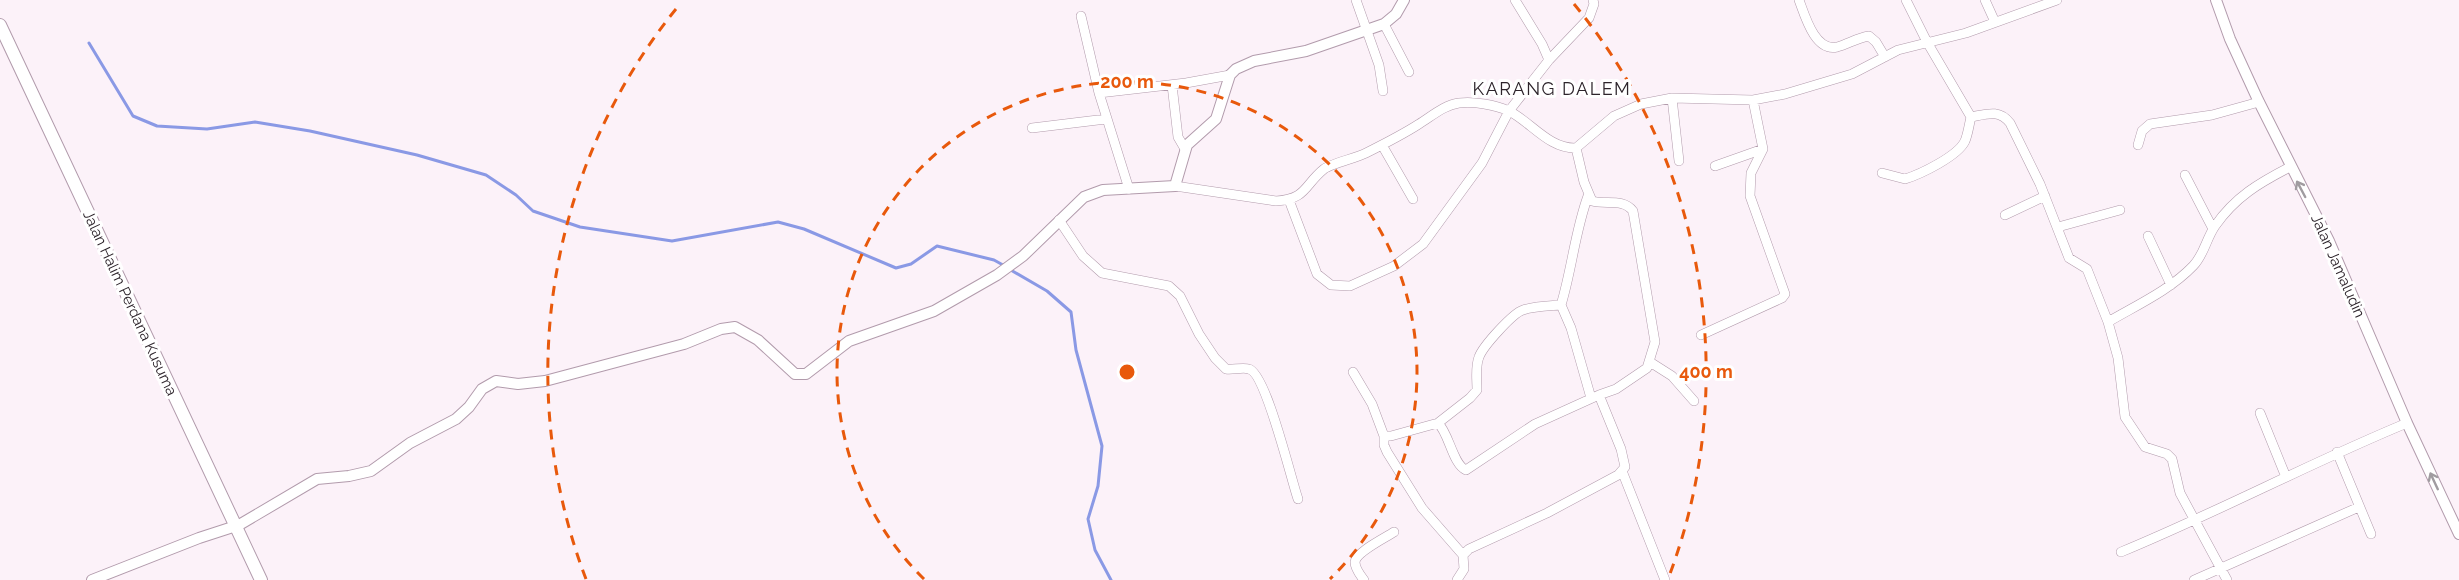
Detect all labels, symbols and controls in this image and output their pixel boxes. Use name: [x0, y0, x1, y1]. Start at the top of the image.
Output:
text: 200 m: [1100, 71, 1154, 92]
district label: KARANG DALEM: [1473, 78, 1631, 99]
one-way arrow: [2295, 180, 2307, 198]
street label: Jalan Halim Perdana Kusuma: [79, 208, 181, 398]
street label: Jalan Jamaludin: [2307, 212, 2369, 320]
text: 400 m: [1679, 361, 1733, 382]
centre of rings: [1117, 362, 1137, 382]
one-way arrow: [2428, 472, 2440, 490]

